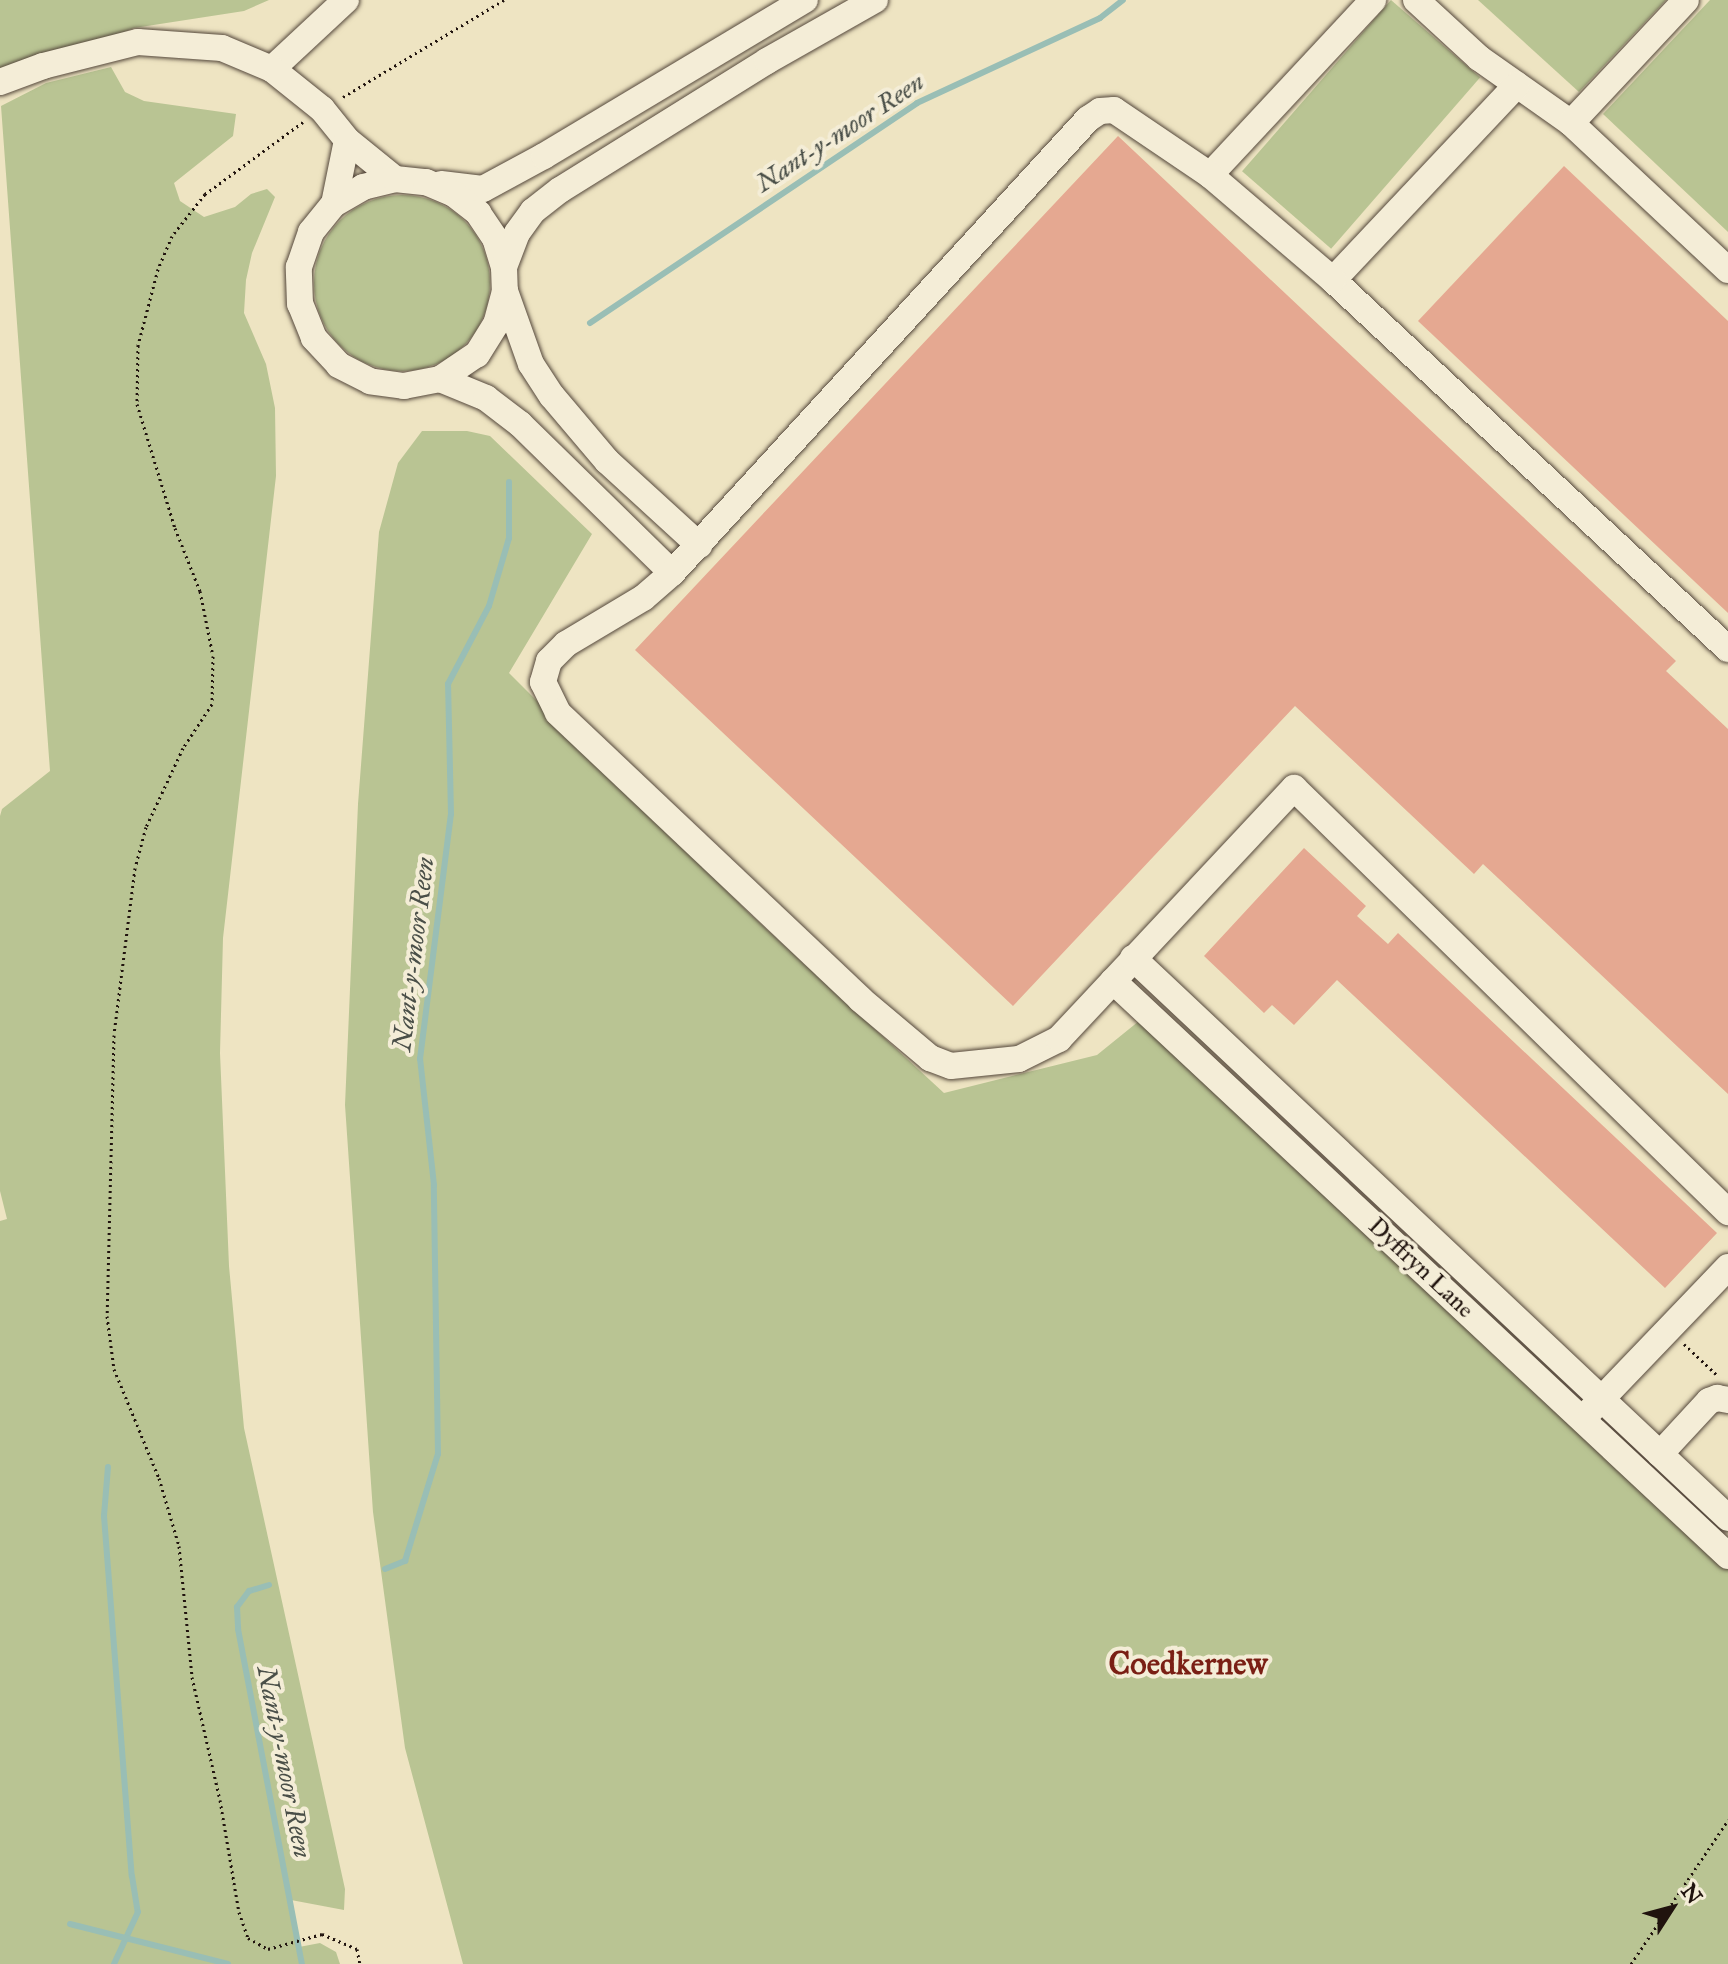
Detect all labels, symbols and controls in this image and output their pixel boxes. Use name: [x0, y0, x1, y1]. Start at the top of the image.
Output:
water label: Nant-y-moor Reen: [750, 67, 930, 199]
water label: Nant-y-moor Reen: [387, 855, 441, 1053]
street label: Dyffryn Lane: [1362, 1212, 1480, 1324]
district label: Coedkernew: [1108, 1645, 1268, 1683]
water label: Nant-y-moor Reen: [250, 1663, 318, 1861]
north arrow: [1632, 1868, 1712, 1948]
text: N: [1675, 1878, 1708, 1909]

